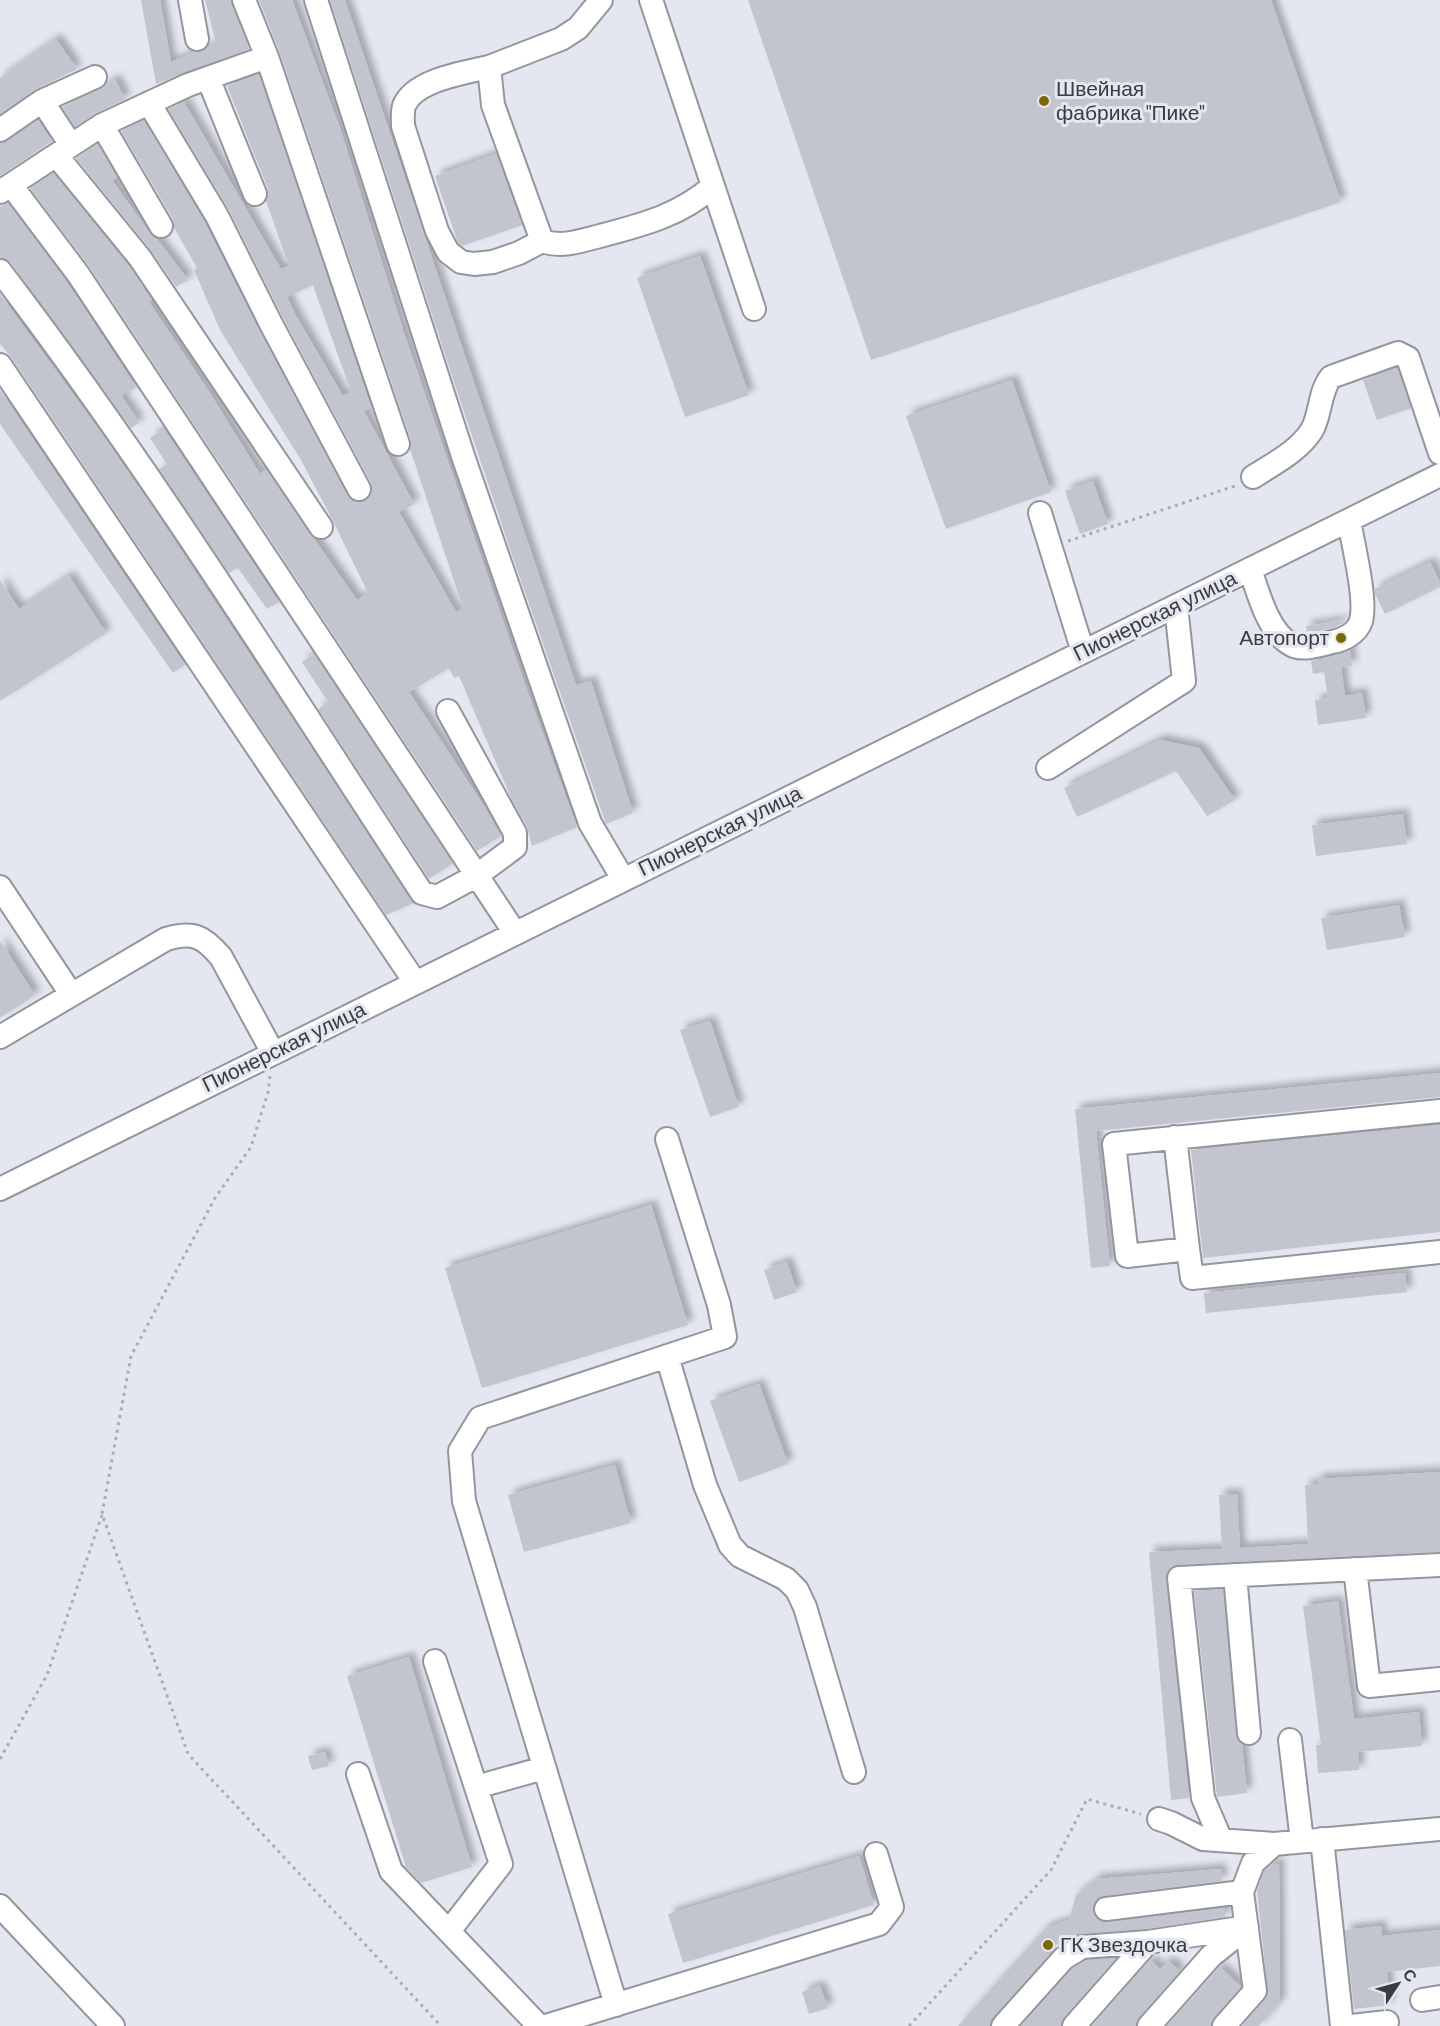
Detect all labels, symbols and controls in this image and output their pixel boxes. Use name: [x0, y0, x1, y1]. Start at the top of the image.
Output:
place label: Швейная фабрика "Пике": [1056, 75, 1205, 124]
marker: Швейная фабрика "Пике": [1037, 94, 1051, 108]
street label: Пионерская улица: [1069, 564, 1240, 665]
place label: Автопорт: [1239, 624, 1329, 649]
marker: Автопорт: [1334, 631, 1348, 645]
street label: Пионерская улица: [634, 779, 805, 880]
street label: Пионерская улица: [198, 995, 369, 1096]
place label: ГК Звездочка: [1060, 1931, 1188, 1956]
marker: ГК Звездочка: [1041, 1938, 1055, 1952]
north arrow: [1368, 1954, 1428, 2014]
text: С: [1399, 1965, 1422, 1986]

